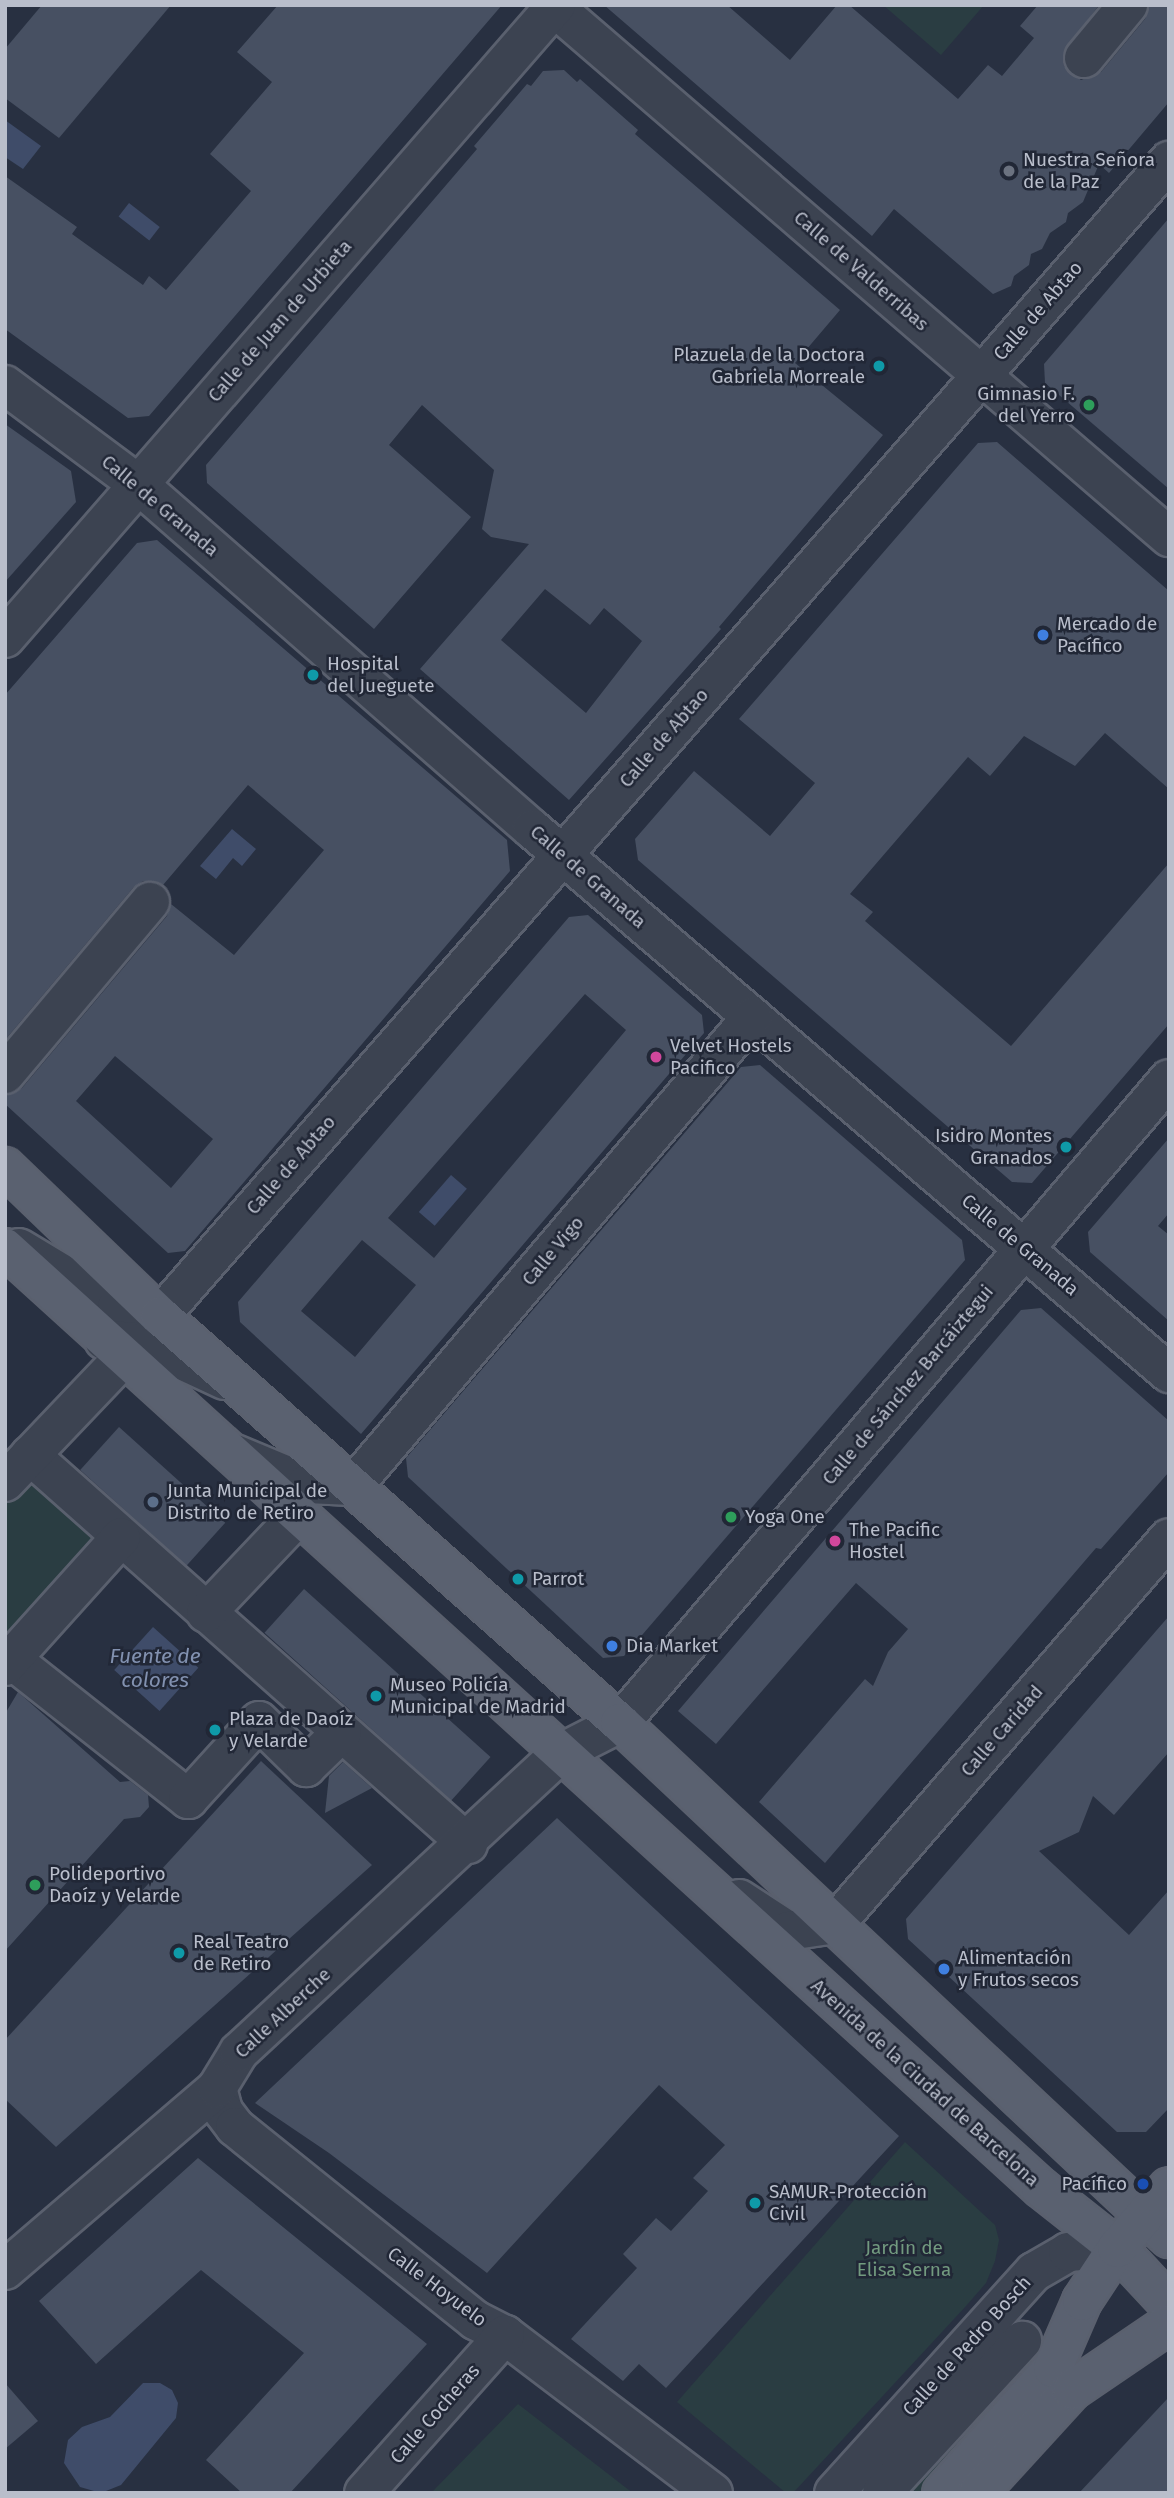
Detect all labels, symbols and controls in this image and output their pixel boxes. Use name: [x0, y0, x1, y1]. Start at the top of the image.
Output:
place label: Nuestra Señora de la Paz: [1023, 149, 1155, 193]
marker: Nuestra Señora de la Paz: [1001, 163, 1017, 179]
street label: Calle de Valderribas: [789, 206, 933, 336]
street label: Calle de Juan de Urbieta: [203, 235, 357, 407]
street label: Calle de Abtao: [989, 257, 1087, 365]
place label: Plazuela de la Doctora Gabriela Morreale: [673, 344, 865, 388]
marker: Plazuela de la Doctora Gabriela Morreale: [871, 358, 887, 374]
place label: Gimnasio F. del Yerro: [977, 383, 1075, 427]
marker: Gimnasio F. del Yerro: [1081, 397, 1097, 413]
street label: Calle de Granada: [97, 450, 223, 562]
place label: Mercado de Pacífico: [1057, 613, 1157, 657]
marker: Mercado de Pacífico: [1035, 627, 1051, 643]
place label: Hospital del Jueguete: [327, 653, 435, 697]
marker: Hospital del Jueguete: [305, 667, 321, 683]
street label: Calle de Abtao: [615, 684, 713, 792]
street label: Calle de Granada: [525, 821, 651, 933]
place label: Velvet Hostels Pacifico: [670, 1035, 792, 1079]
marker: Velvet Hostels Pacifico: [648, 1049, 664, 1065]
street label: Calle de Abtao: [242, 1111, 340, 1219]
place label: Isidro Montes Granados: [935, 1125, 1052, 1169]
marker: Isidro Montes Granados: [1058, 1139, 1074, 1155]
street label: Calle de Granada: [957, 1189, 1083, 1301]
street label: Calle Vigo: [517, 1212, 589, 1290]
street label: Calle de Sánchez Barcáiztegui: [818, 1280, 998, 1490]
place label: Junta Municipal de Distrito de Retiro: [167, 1480, 327, 1524]
marker: Junta Municipal de Distrito de Retiro: [145, 1494, 161, 1510]
place label: Yoga One: [745, 1506, 825, 1528]
marker: Yoga One: [723, 1509, 739, 1525]
place label: The Pacific Hostel: [849, 1519, 940, 1563]
marker: The Pacific Hostel: [827, 1533, 843, 1549]
place label: Parrot: [532, 1568, 584, 1590]
marker: Parrot: [510, 1571, 526, 1587]
place label: Dia Market: [626, 1635, 718, 1657]
marker: Dia Market: [604, 1638, 620, 1654]
water label: Fuente de colores: [109, 1643, 201, 1693]
place label: Museo Policía Municipal de Madrid: [390, 1674, 566, 1718]
street label: Calle Caridad: [956, 1681, 1048, 1781]
marker: Museo Policía Municipal de Madrid: [368, 1688, 384, 1704]
place label: Plaza de Daoíz y Velarde: [229, 1708, 353, 1752]
marker: Plaza de Daoíz y Velarde: [207, 1722, 223, 1738]
place label: Polideportivo Daoíz y Velarde: [49, 1863, 180, 1907]
marker: Polideportivo Daoíz y Velarde: [27, 1877, 43, 1893]
place label: Real Teatro de Retiro: [193, 1931, 289, 1975]
marker: Real Teatro de Retiro: [171, 1945, 187, 1961]
place label: Alimentación y Frutos secos: [958, 1947, 1079, 1991]
marker: Alimentación y Frutos secos: [936, 1961, 952, 1977]
street label: Calle Alberche: [230, 1963, 336, 2063]
street label: Avenida de la Ciudad de Barcelona: [806, 1974, 1044, 2192]
place label: Pacífico: [1062, 2173, 1127, 2195]
marker: Pacífico: [1133, 2174, 1153, 2194]
place label: SAMUR-Protección Civil: [769, 2181, 927, 2225]
marker: SAMUR-Protección Civil: [747, 2195, 763, 2211]
park label: Jardín de Elisa Serna: [857, 2237, 951, 2281]
street label: Calle Hoyuelo: [383, 2242, 491, 2332]
street label: Calle de Pedro Bosch: [898, 2271, 1036, 2421]
street label: Calle Cocheras: [386, 2359, 484, 2469]

